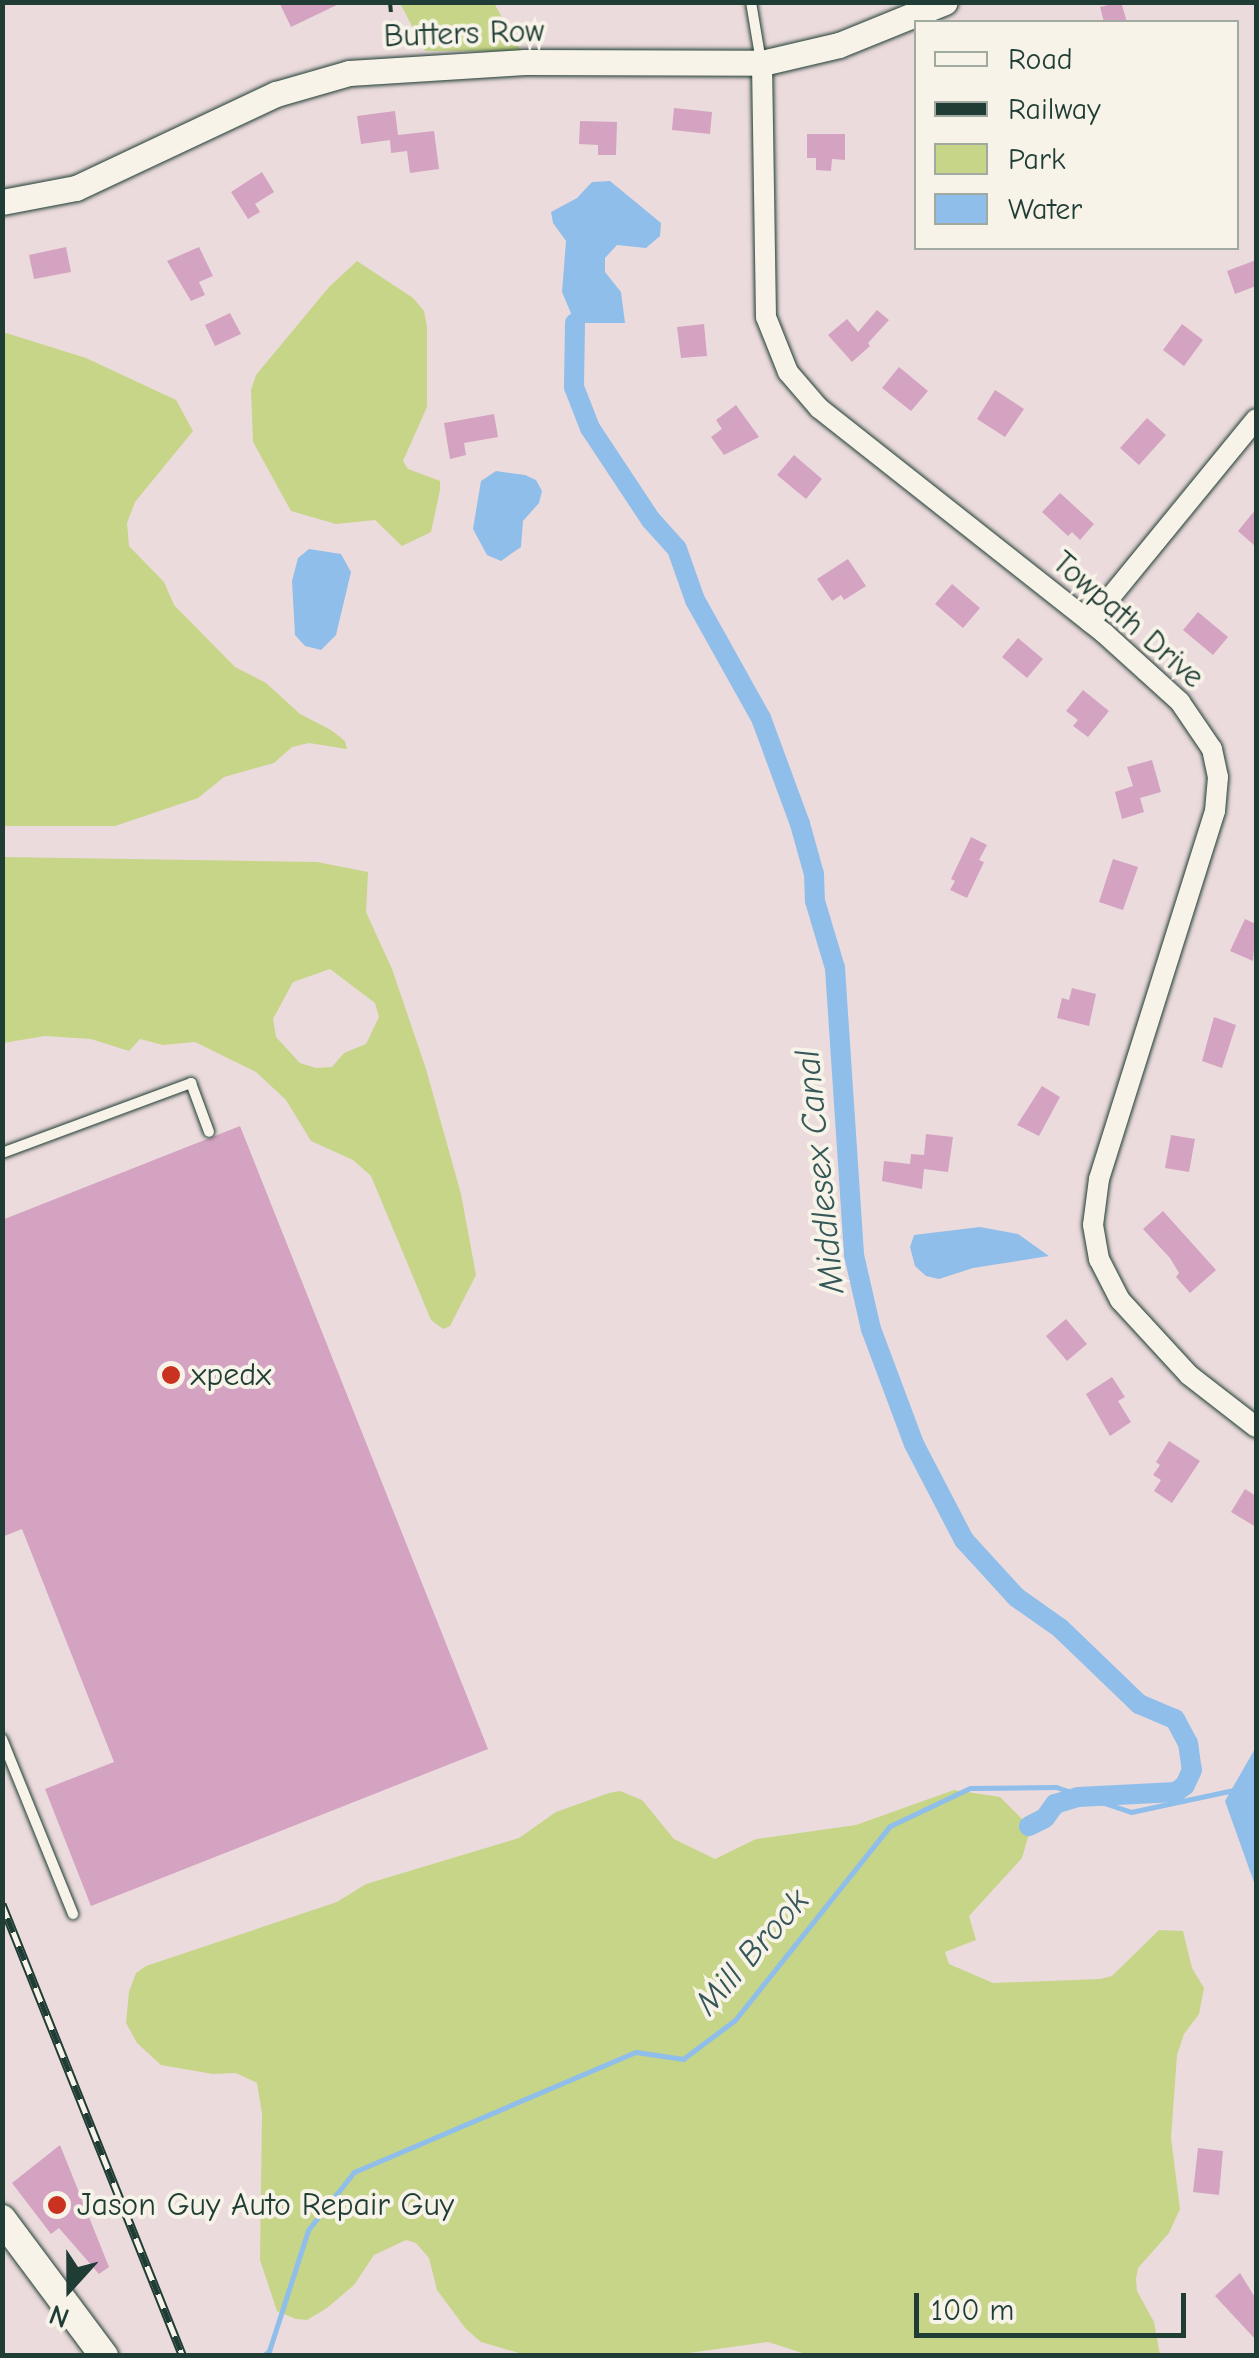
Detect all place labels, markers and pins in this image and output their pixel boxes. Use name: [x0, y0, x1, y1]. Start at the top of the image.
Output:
place label: xpedx: [191, 1356, 271, 1394]
marker: xpedx: [160, 1364, 182, 1386]
place label: Jason Guy Auto Repair Guy: [77, 2186, 454, 2224]
marker: Jason Guy Auto Repair Guy: [46, 2194, 68, 2216]

